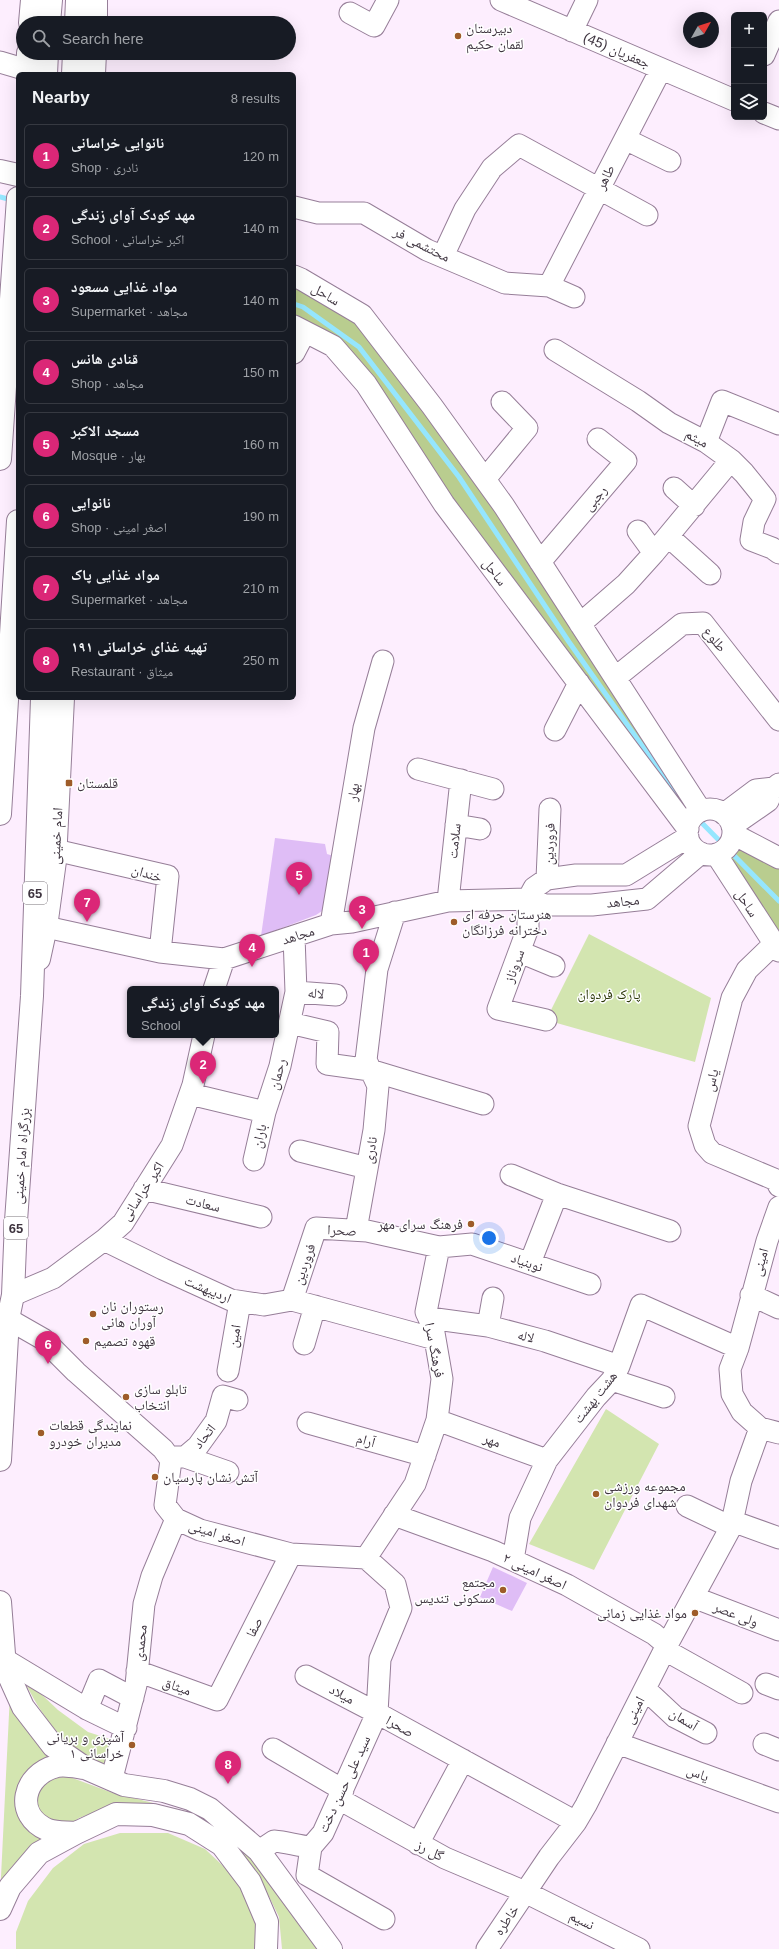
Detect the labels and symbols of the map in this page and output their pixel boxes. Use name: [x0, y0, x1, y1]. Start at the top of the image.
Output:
north arrow: [683, 12, 719, 48]
place label: دبیرستان لقمان حکیم: [466, 20, 524, 54]
street label: جعفریان (45): [581, 29, 653, 72]
marker: دبیرستان لقمان حکیم: [453, 31, 463, 41]
street label: طاهر: [592, 162, 619, 193]
street label: محتشمی فر: [390, 223, 453, 266]
street label: ساحل: [309, 279, 343, 309]
street label: میثم: [682, 425, 711, 453]
street label: رجبی: [580, 482, 611, 515]
street label: ساحل: [479, 555, 510, 589]
street label: طلوع: [699, 623, 730, 656]
place label: قلمستان: [77, 775, 118, 792]
marker: قلمستان: [64, 778, 74, 788]
street label: بهار: [344, 782, 363, 803]
street label: امام خمینی: [47, 807, 67, 865]
street label: سلامت: [444, 822, 464, 860]
street label: فروردین: [540, 822, 559, 865]
street label: خندان: [129, 861, 164, 886]
pin: 5: [286, 862, 312, 895]
road number: 65: [23, 882, 47, 904]
street label: ساحل: [731, 886, 762, 920]
pin: 7: [74, 889, 100, 922]
street label: مجاهد: [606, 891, 640, 911]
pin: 3: [349, 896, 375, 929]
place label: هنرستان حرفه ای دخترانه فرزانگان: [462, 906, 551, 939]
marker: هنرستان حرفه ای دخترانه فرزانگان: [449, 917, 459, 927]
street label: مجاهد: [280, 922, 316, 948]
pin: 4: [239, 934, 265, 967]
pin: 1: [353, 939, 379, 972]
street label: سروناز: [500, 947, 528, 986]
street label: لاله: [307, 984, 325, 1002]
park label: پارک فردوان: [577, 986, 641, 1003]
pin: 2: [190, 1051, 216, 1084]
street label: رحمان: [265, 1056, 290, 1092]
street label: یاس: [701, 1067, 723, 1093]
street label: بزرگراه امام خمینی: [10, 1107, 34, 1205]
street label: باران: [248, 1122, 271, 1150]
street label: نادری: [360, 1135, 381, 1165]
street label: اکبر خراسانی: [117, 1159, 168, 1224]
street label: سعادت: [184, 1191, 222, 1215]
place label: فرهنگ سرای مهر: [376, 1216, 463, 1233]
road number: 65: [4, 1217, 28, 1239]
marker: فرهنگ سرای مهر: [466, 1219, 476, 1229]
street label: صحرا: [327, 1221, 357, 1240]
your location: [479, 1228, 499, 1248]
street label: فروردین: [290, 1241, 319, 1287]
street label: امینی: [748, 1246, 773, 1278]
street label: نوبنیاد: [509, 1249, 545, 1276]
street label: اردیبهشت: [182, 1272, 234, 1307]
place label: رستوران نان آوران هانی: [101, 1298, 164, 1331]
marker: رستوران نان آوران هانی: [88, 1309, 98, 1319]
street label: فرهنگ سرا: [421, 1321, 448, 1379]
street label: امین: [224, 1323, 245, 1349]
street label: لاله: [516, 1326, 536, 1346]
pin: 6: [35, 1331, 61, 1364]
place label: قهوه تصمیم: [94, 1333, 155, 1351]
marker: قهوه تصمیم: [81, 1336, 91, 1346]
street label: هشت بهشت: [570, 1368, 621, 1426]
place label: تابلو سازی انتخاب: [134, 1381, 187, 1413]
marker: تابلو سازی انتخاب: [121, 1392, 131, 1402]
place label: نمایندگی قطعات مدیران خودرو: [49, 1417, 132, 1450]
street label: اتحاد: [189, 1421, 219, 1451]
marker: نمایندگی قطعات مدیران خودرو: [36, 1428, 46, 1438]
street label: مهر: [480, 1429, 503, 1451]
street label: آرام: [354, 1430, 378, 1452]
place label: آتش نشان پارسیان: [163, 1469, 258, 1486]
marker: آتش نشان پارسیان: [150, 1472, 160, 1482]
place label: مجموعه ورزشی شهدای فردوان: [604, 1478, 686, 1511]
marker: مجموعه ورزشی شهدای فردوان: [591, 1489, 601, 1499]
street label: اصغر امینی: [187, 1517, 247, 1550]
street label: ۲ اصغر امینی: [500, 1549, 569, 1594]
place label: مجتمع مسکونی تندیس: [414, 1574, 495, 1607]
marker: مجتمع مسکونی تندیس: [498, 1585, 508, 1595]
street label: ولی عصر: [710, 1598, 761, 1631]
place label: مواد غذایی زمانی: [597, 1605, 687, 1622]
marker: مواد غذایی زمانی: [690, 1608, 700, 1618]
street label: صفا: [242, 1614, 266, 1640]
street label: محمدی: [130, 1624, 151, 1662]
street label: میثاق: [160, 1674, 193, 1699]
street label: میلاد: [327, 1681, 357, 1707]
street label: امینی: [620, 1694, 648, 1727]
street label: آسمان: [666, 1704, 701, 1735]
street label: صحرا: [383, 1712, 417, 1741]
place label: آشپزی و بریانی خراسانی ۱: [46, 1729, 124, 1762]
street label: سید علی حسن دخت: [315, 1733, 374, 1835]
marker: آشپزی و بریانی خراسانی ۱: [127, 1740, 137, 1750]
pin: 8: [215, 1751, 241, 1784]
street label: یاس: [684, 1762, 712, 1785]
street label: گل رز: [412, 1836, 447, 1865]
street label: خاطره: [490, 1902, 523, 1939]
street label: نسیم: [566, 1907, 597, 1935]

